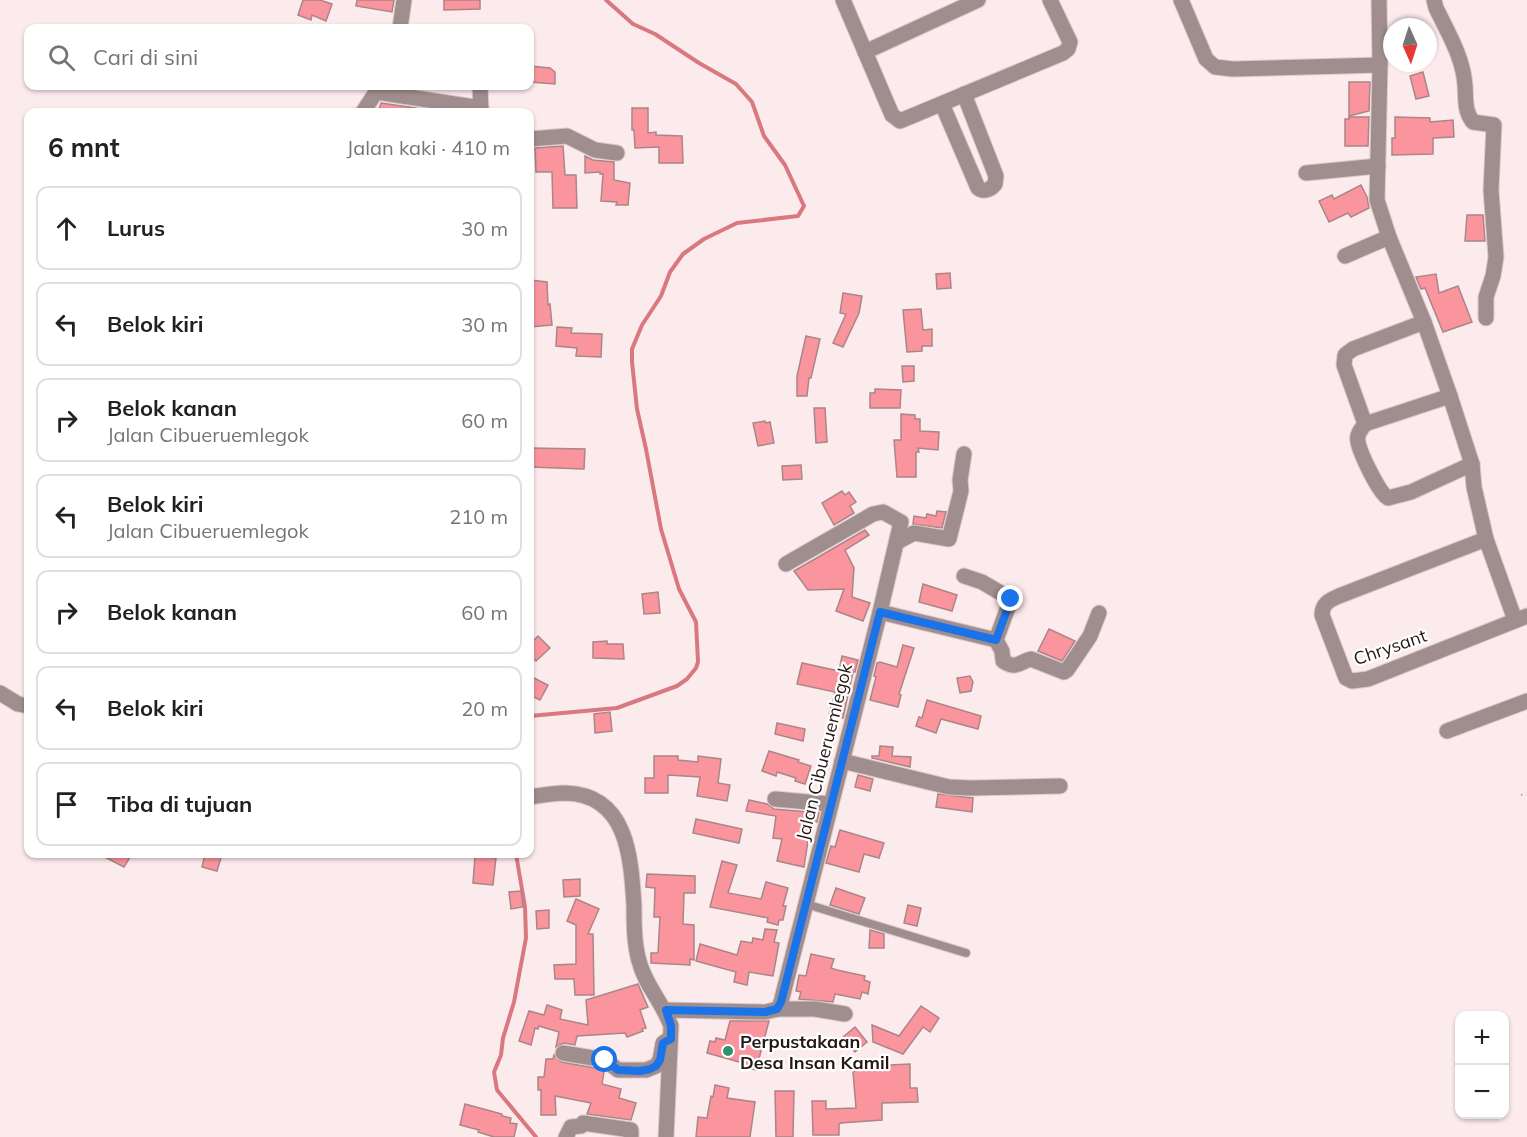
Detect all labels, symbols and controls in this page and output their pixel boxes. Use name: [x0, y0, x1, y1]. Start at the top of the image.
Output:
north arrow: [1383, 18, 1437, 72]
search box: [24, 24, 534, 90]
icon: search: [45, 41, 78, 74]
text: Cari di sini: [93, 43, 198, 71]
text: 6 mnt: [48, 131, 120, 164]
text: Jalan kaki · 410 m: [347, 135, 510, 160]
icon: ahead: [50, 212, 83, 245]
text: Lurus: [107, 214, 165, 242]
text: 30 m: [461, 216, 508, 241]
icon: left: [50, 308, 83, 341]
text: Belok kiri: [107, 310, 203, 338]
text: 30 m: [461, 312, 508, 337]
text: Belok kanan: [107, 394, 237, 422]
icon: right: [50, 404, 83, 437]
text: 60 m: [461, 408, 508, 433]
text: Jalan Cibueruemlegok: [107, 422, 309, 447]
text: Belok kiri: [107, 490, 203, 518]
icon: left: [50, 500, 83, 533]
text: 210 m: [449, 504, 508, 529]
text: Jalan Cibueruemlegok: [107, 518, 309, 543]
route end: [997, 585, 1023, 611]
icon: right: [50, 596, 83, 629]
text: Belok kanan: [107, 598, 237, 626]
text: 60 m: [461, 600, 508, 625]
street label: Chrysant: [1350, 624, 1430, 670]
street label: Jalan Cibueruemlegok: [791, 660, 857, 843]
icon: left: [50, 692, 83, 725]
text: Belok kiri: [107, 694, 203, 722]
text: 20 m: [461, 696, 508, 721]
icon: arrive: [50, 788, 83, 821]
text: Tiba di tujuan: [107, 790, 252, 818]
map controls: [1455, 1011, 1509, 1119]
button: +: [1455, 1011, 1509, 1065]
place label: Perpustakaan Desa Insan Kamil: [740, 1030, 889, 1074]
marker: Perpustakaan Desa Insan Kamil: [721, 1044, 735, 1058]
route start: [591, 1046, 617, 1072]
button: −: [1455, 1065, 1509, 1119]

